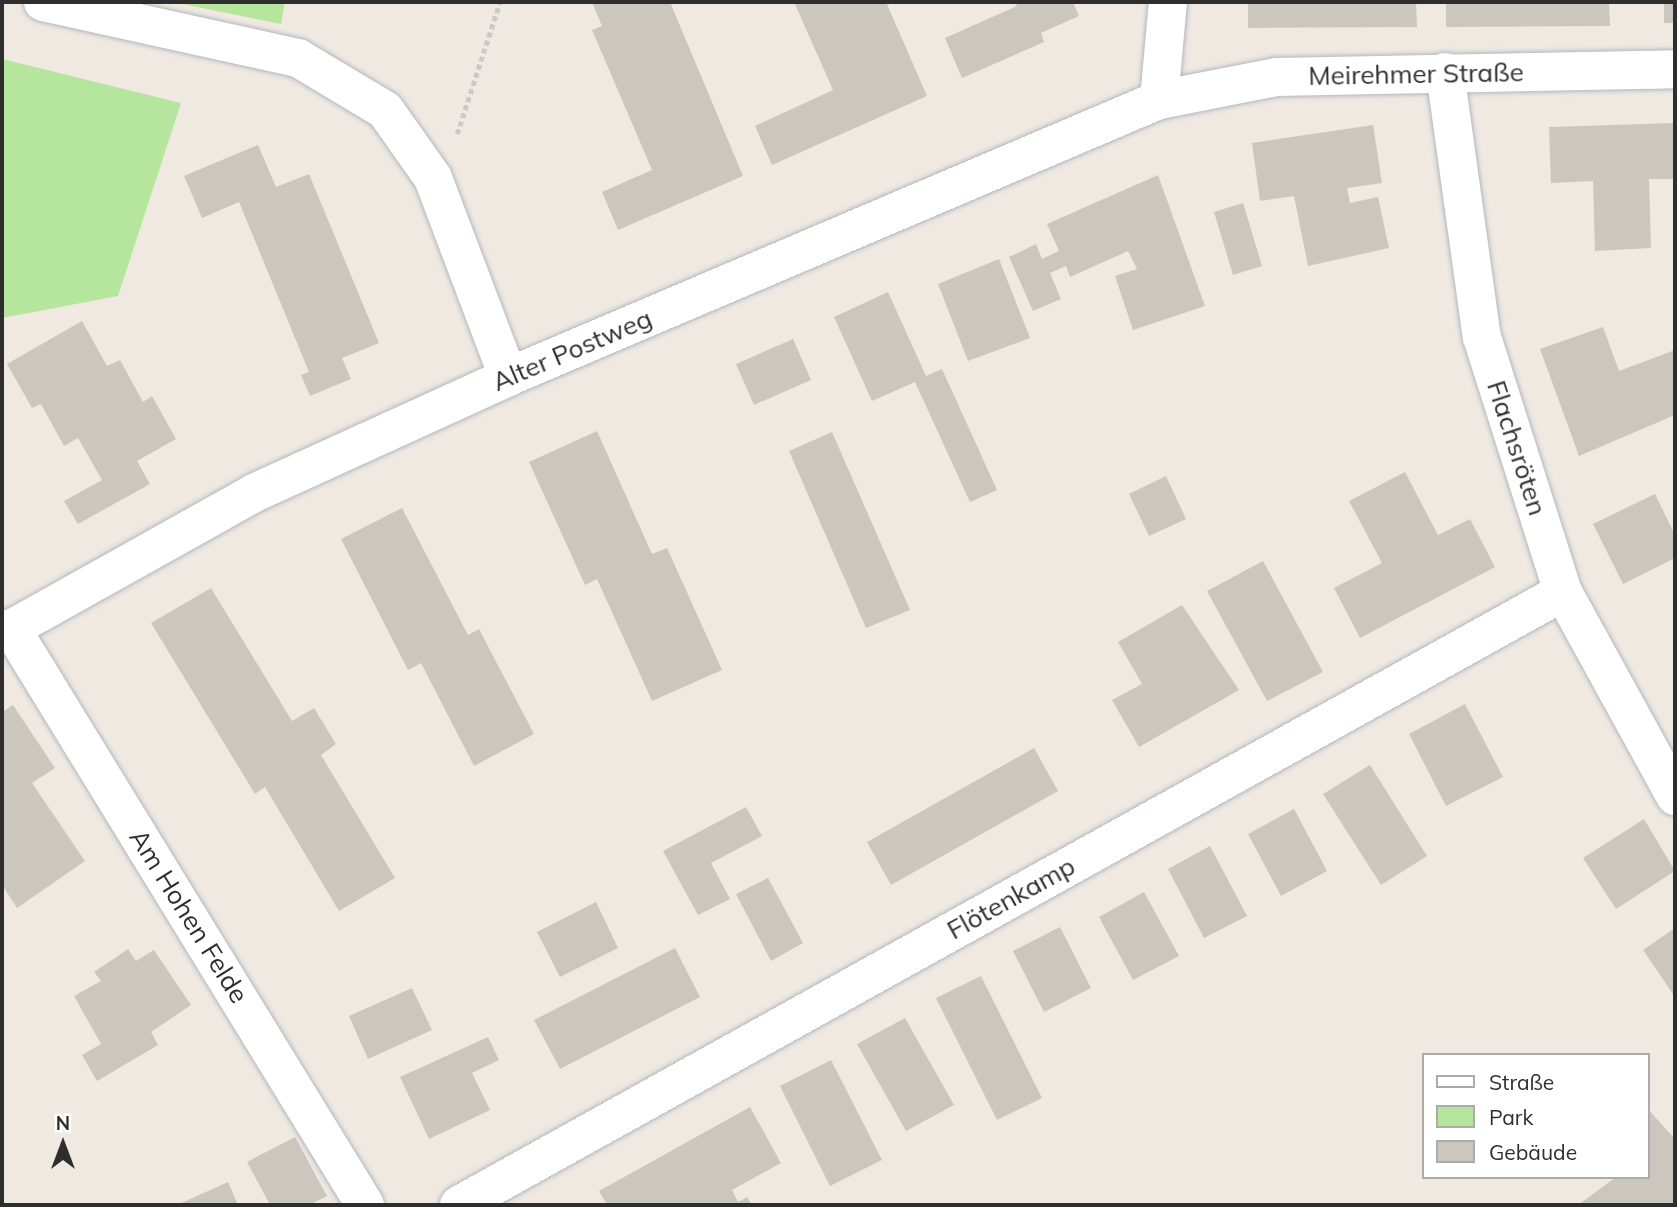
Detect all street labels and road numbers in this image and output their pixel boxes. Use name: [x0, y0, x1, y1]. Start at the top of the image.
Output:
street label: Meirehmer Straße: [1308, 57, 1524, 91]
street label: Alter Postweg: [488, 302, 656, 398]
street label: Flachsröten: [1481, 377, 1553, 519]
street label: Am Hohen Felde: [123, 823, 255, 1009]
street label: Flötenkamp: [942, 850, 1080, 946]

